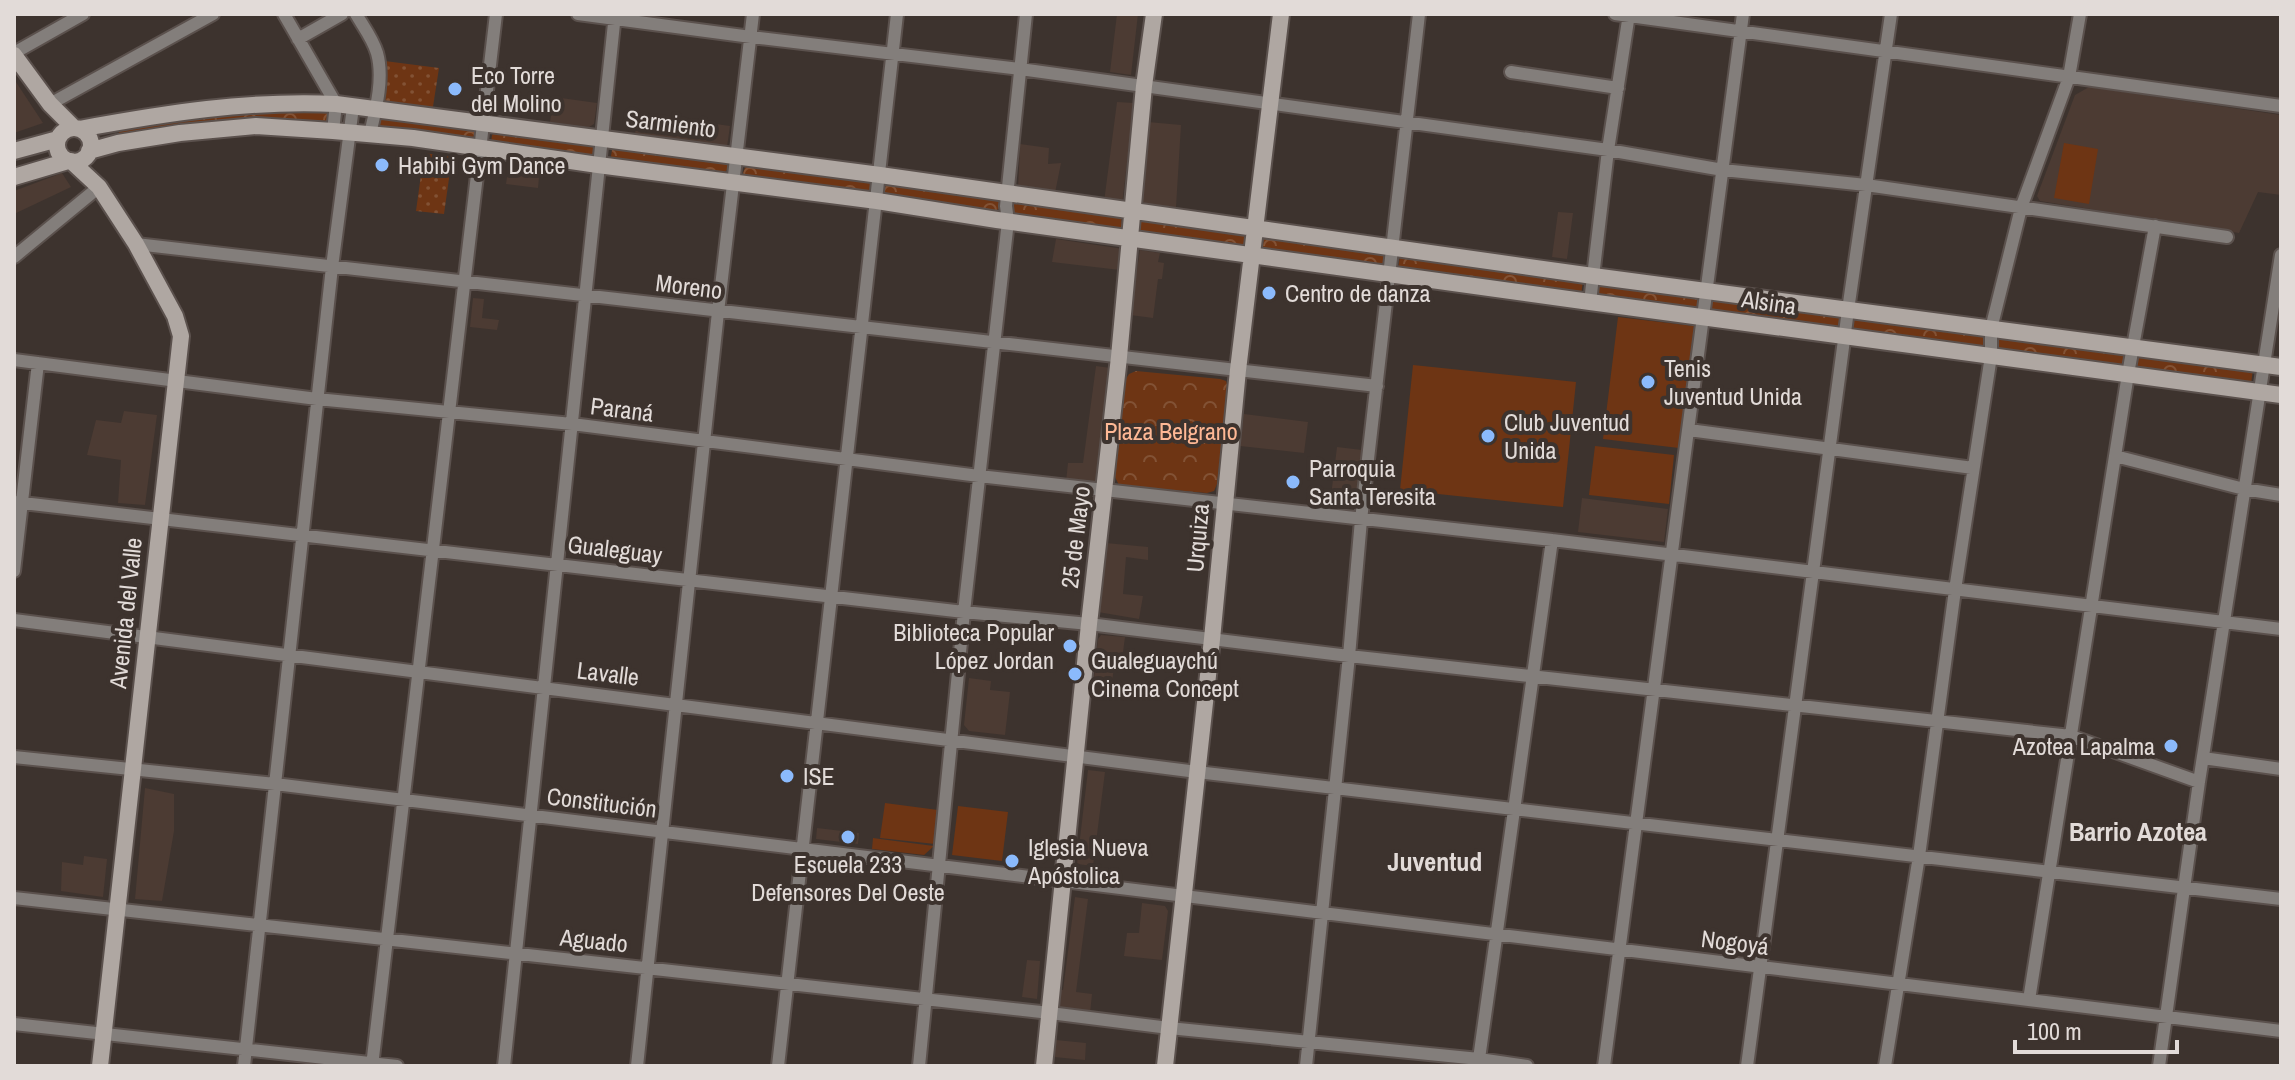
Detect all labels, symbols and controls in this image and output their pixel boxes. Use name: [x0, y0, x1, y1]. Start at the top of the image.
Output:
place label: Eco Torre del Molino: [471, 59, 562, 119]
marker: Eco Torre del Molino: [446, 80, 464, 98]
street label: Sarmiento: [624, 102, 718, 144]
place label: Habibi Gym Dance: [398, 149, 565, 181]
marker: Habibi Gym Dance: [373, 156, 391, 174]
street label: Moreno: [654, 266, 724, 306]
place label: Centro de danza: [1285, 277, 1431, 309]
street label: Alsina: [1739, 282, 1798, 322]
marker: Centro de danza: [1260, 284, 1278, 302]
place label: Tenis Juventud Unida: [1664, 352, 1802, 412]
marker: Tenis Juventud Unida: [1639, 373, 1657, 391]
street label: Paraná: [589, 389, 655, 429]
place label: Club Juventud Unida: [1504, 406, 1630, 466]
park label: Plaza Belgrano: [1104, 415, 1238, 447]
marker: Club Juventud Unida: [1479, 427, 1497, 445]
place label: Parroquia Santa Teresita: [1309, 452, 1436, 512]
marker: Parroquia Santa Teresita: [1284, 473, 1302, 491]
street label: 25 de Mayo: [1053, 484, 1097, 590]
street label: Urquiza: [1178, 502, 1216, 574]
street label: Gualeguay: [566, 527, 664, 571]
street label: Avenida del Valle: [101, 536, 149, 691]
place label: Biblioteca Popular López Jordan: [893, 616, 1054, 676]
marker: Biblioteca Popular López Jordan: [1061, 637, 1079, 655]
place label: Gualeguaychú Cinema Concept: [1091, 644, 1239, 704]
street label: Lavalle: [575, 653, 641, 693]
marker: Gualeguaychú Cinema Concept: [1066, 665, 1084, 683]
place label: Azotea Lapalma: [2012, 730, 2155, 762]
marker: Azotea Lapalma: [2162, 737, 2180, 755]
place label: ISE: [803, 760, 835, 792]
marker: ISE: [778, 767, 796, 785]
street label: Constitución: [545, 779, 659, 825]
district label: Barrio Azotea: [2069, 814, 2207, 849]
marker: Escuela 233 Defensores Del Oeste: [839, 828, 857, 846]
place label: Iglesia Nueva Apóstolica: [1027, 831, 1148, 891]
district label: Juventud: [1388, 844, 1482, 879]
place label: Escuela 233 Defensores Del Oeste: [751, 848, 945, 908]
marker: Iglesia Nueva Apóstolica: [1003, 852, 1021, 870]
street label: Aguado: [558, 920, 629, 959]
street label: Nogoyá: [1699, 922, 1771, 962]
scale bar: [2015, 1004, 2177, 1054]
text: 100 m: [2027, 1015, 2082, 1047]

